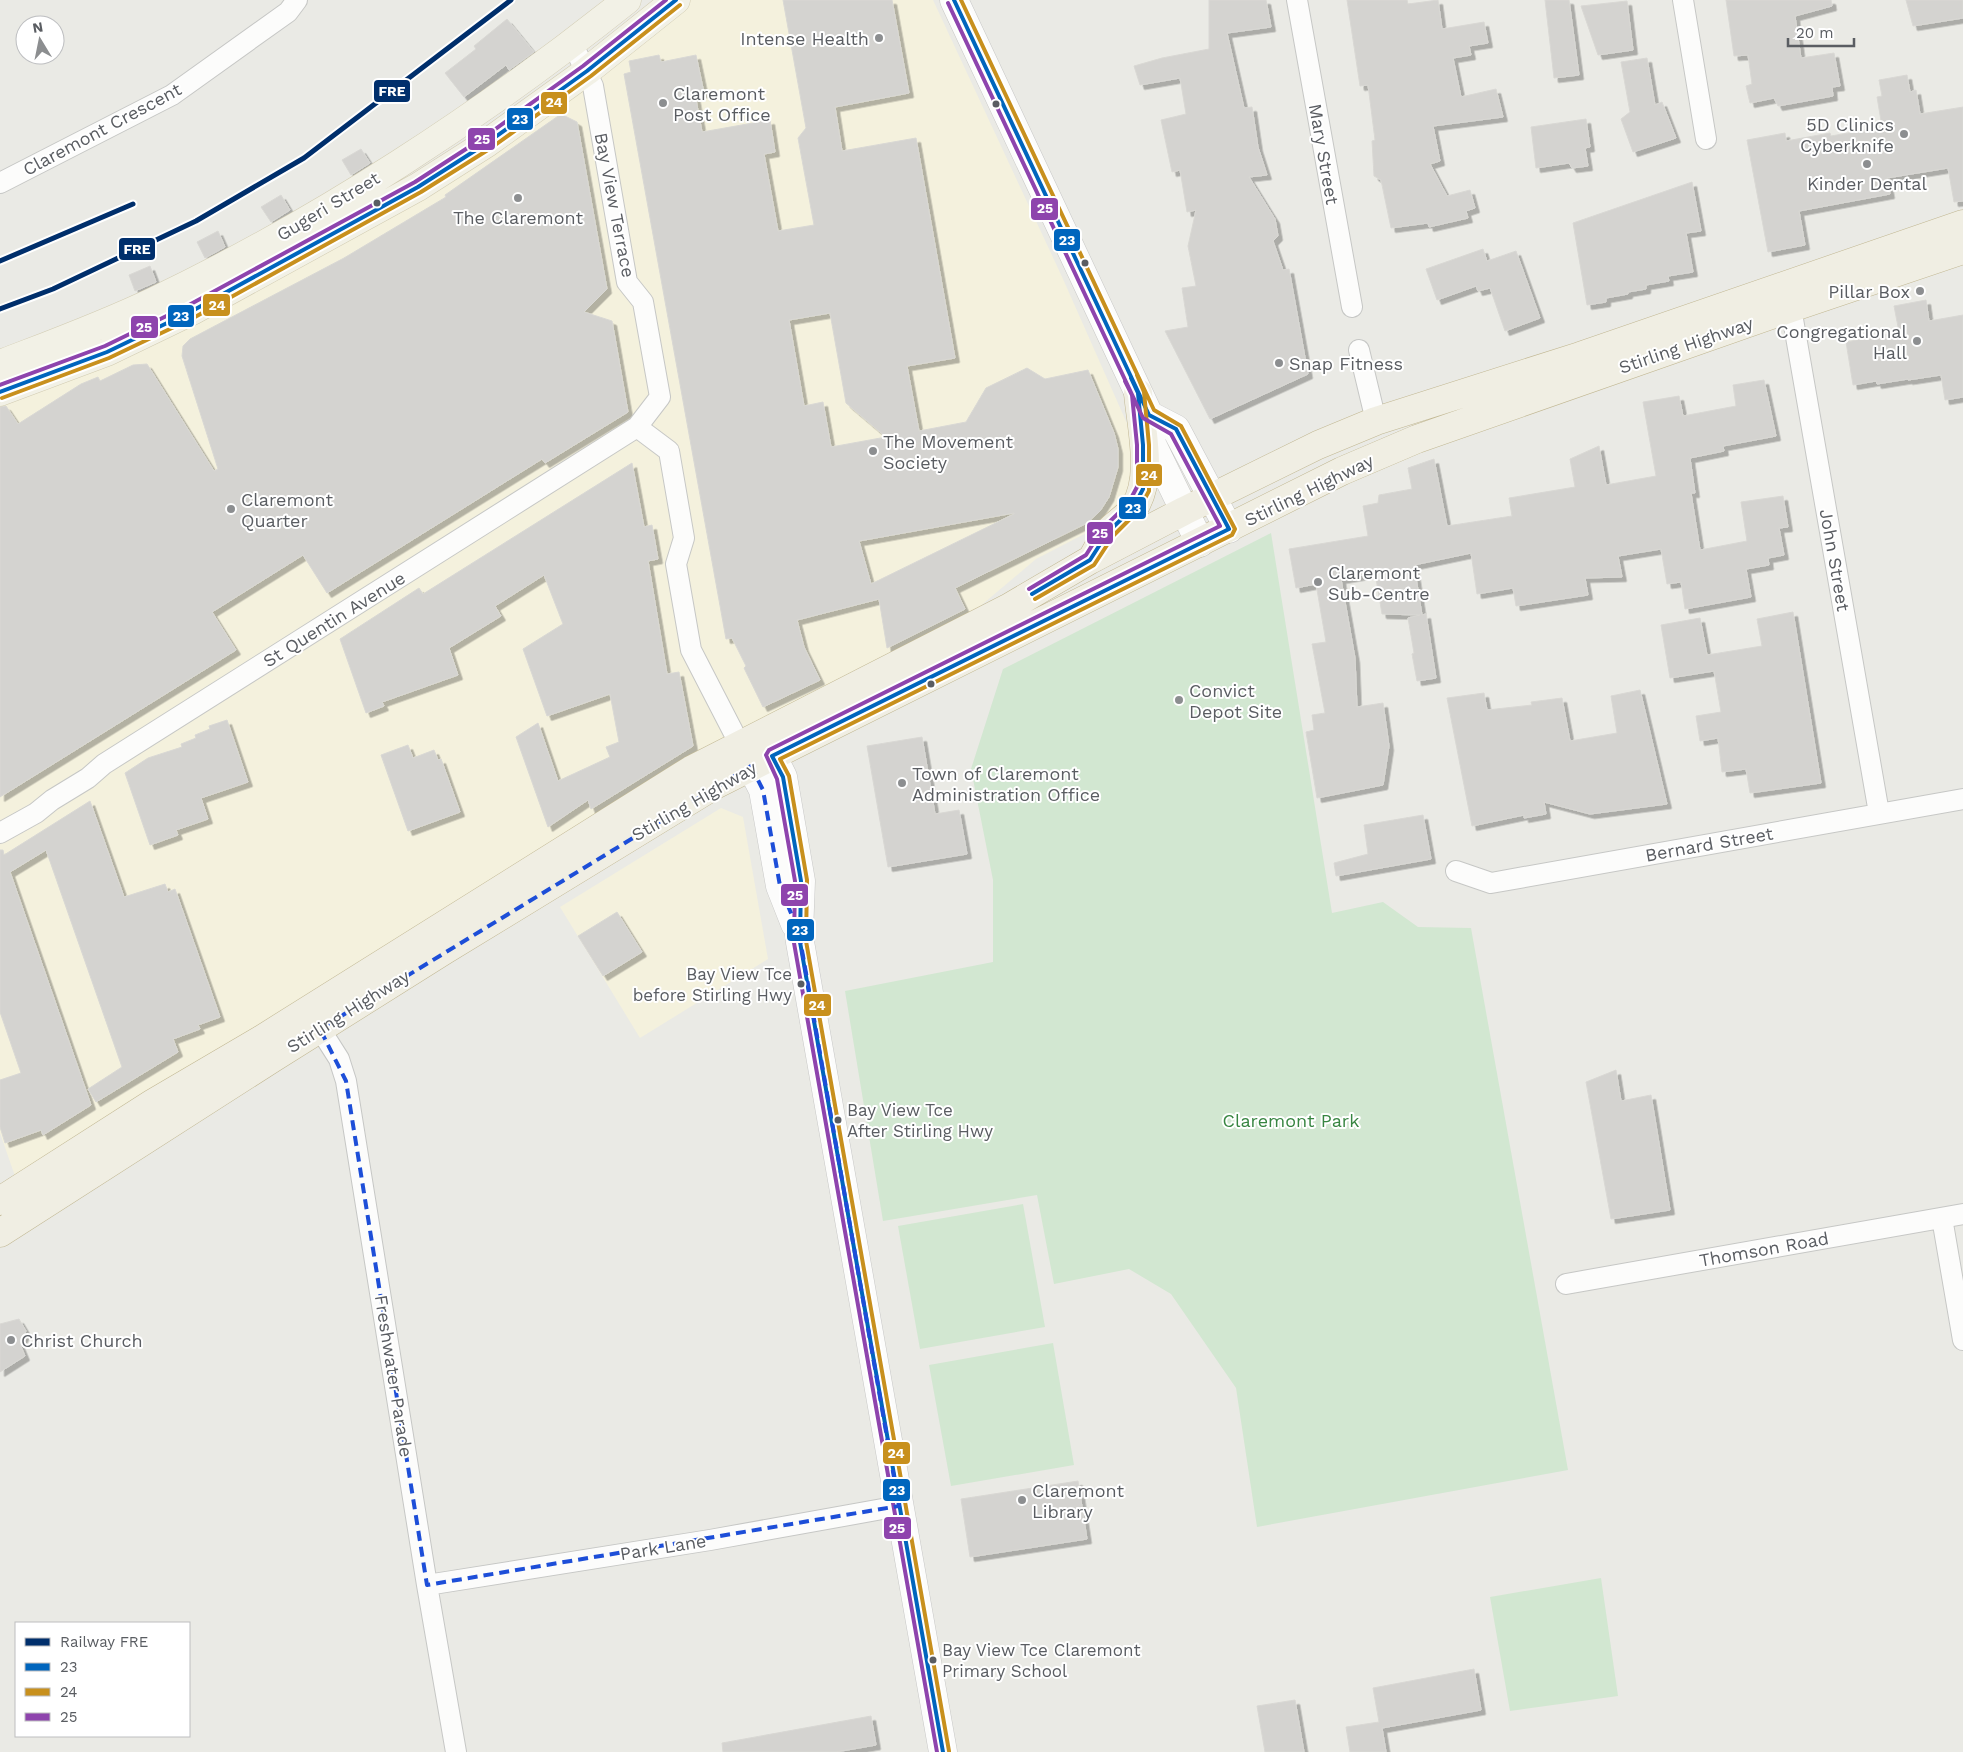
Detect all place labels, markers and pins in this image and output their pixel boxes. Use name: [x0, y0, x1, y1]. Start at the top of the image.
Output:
place label: Intense Health: [740, 28, 869, 49]
marker: Intense Health: [873, 32, 885, 44]
place label: Claremont Post Office: [673, 83, 771, 125]
marker: Claremont Post Office: [657, 97, 669, 109]
unlabelled marker: [991, 99, 1001, 109]
place label: 5D Clinics Cyberknife: [1800, 114, 1894, 156]
marker: 5D Clinics Cyberknife: [1898, 128, 1910, 140]
marker: Kinder Dental: [1861, 158, 1873, 170]
place label: Kinder Dental: [1807, 173, 1928, 194]
marker: The Claremont: [512, 192, 524, 204]
unlabelled marker: [372, 198, 382, 208]
place label: The Claremont: [453, 207, 584, 228]
unlabelled marker: [1080, 258, 1090, 268]
place label: Pillar Box: [1828, 281, 1910, 302]
marker: Pillar Box: [1914, 285, 1926, 297]
place label: Congregational Hall: [1776, 321, 1907, 363]
marker: Congregational Hall: [1911, 335, 1923, 347]
place label: Snap Fitness: [1289, 353, 1403, 374]
marker: Snap Fitness: [1273, 357, 1285, 369]
place label: The Movement Society: [883, 431, 1014, 473]
marker: The Movement Society: [867, 445, 879, 457]
place label: Claremont Quarter: [241, 489, 333, 531]
marker: Claremont Quarter: [225, 503, 237, 515]
place label: Claremont Sub-Centre: [1328, 562, 1430, 604]
marker: Claremont Sub-Centre: [1312, 576, 1324, 588]
unlabelled marker: [926, 679, 936, 689]
place label: Convict Depot Site: [1189, 680, 1282, 722]
marker: Convict Depot Site: [1173, 694, 1185, 706]
place label: Town of Claremont Administration Office: [912, 763, 1100, 805]
marker: Town of Claremont Administration Office: [896, 777, 908, 789]
place label: Bay View Tce before Stirling Hwy: [633, 964, 792, 1005]
marker: Bay View Tce before Stirling Hwy: [796, 979, 806, 989]
place label: Bay View Tce After Stirling Hwy: [847, 1100, 993, 1141]
marker: Bay View Tce After Stirling Hwy: [833, 1115, 843, 1125]
place label: Christ Church: [21, 1330, 143, 1351]
marker: Christ Church: [5, 1334, 17, 1346]
place label: Claremont Library: [1032, 1480, 1124, 1522]
marker: Claremont Library: [1016, 1494, 1028, 1506]
place label: Bay View Tce Claremont Primary School: [942, 1640, 1141, 1681]
marker: Bay View Tce Claremont Primary School: [928, 1655, 938, 1665]

